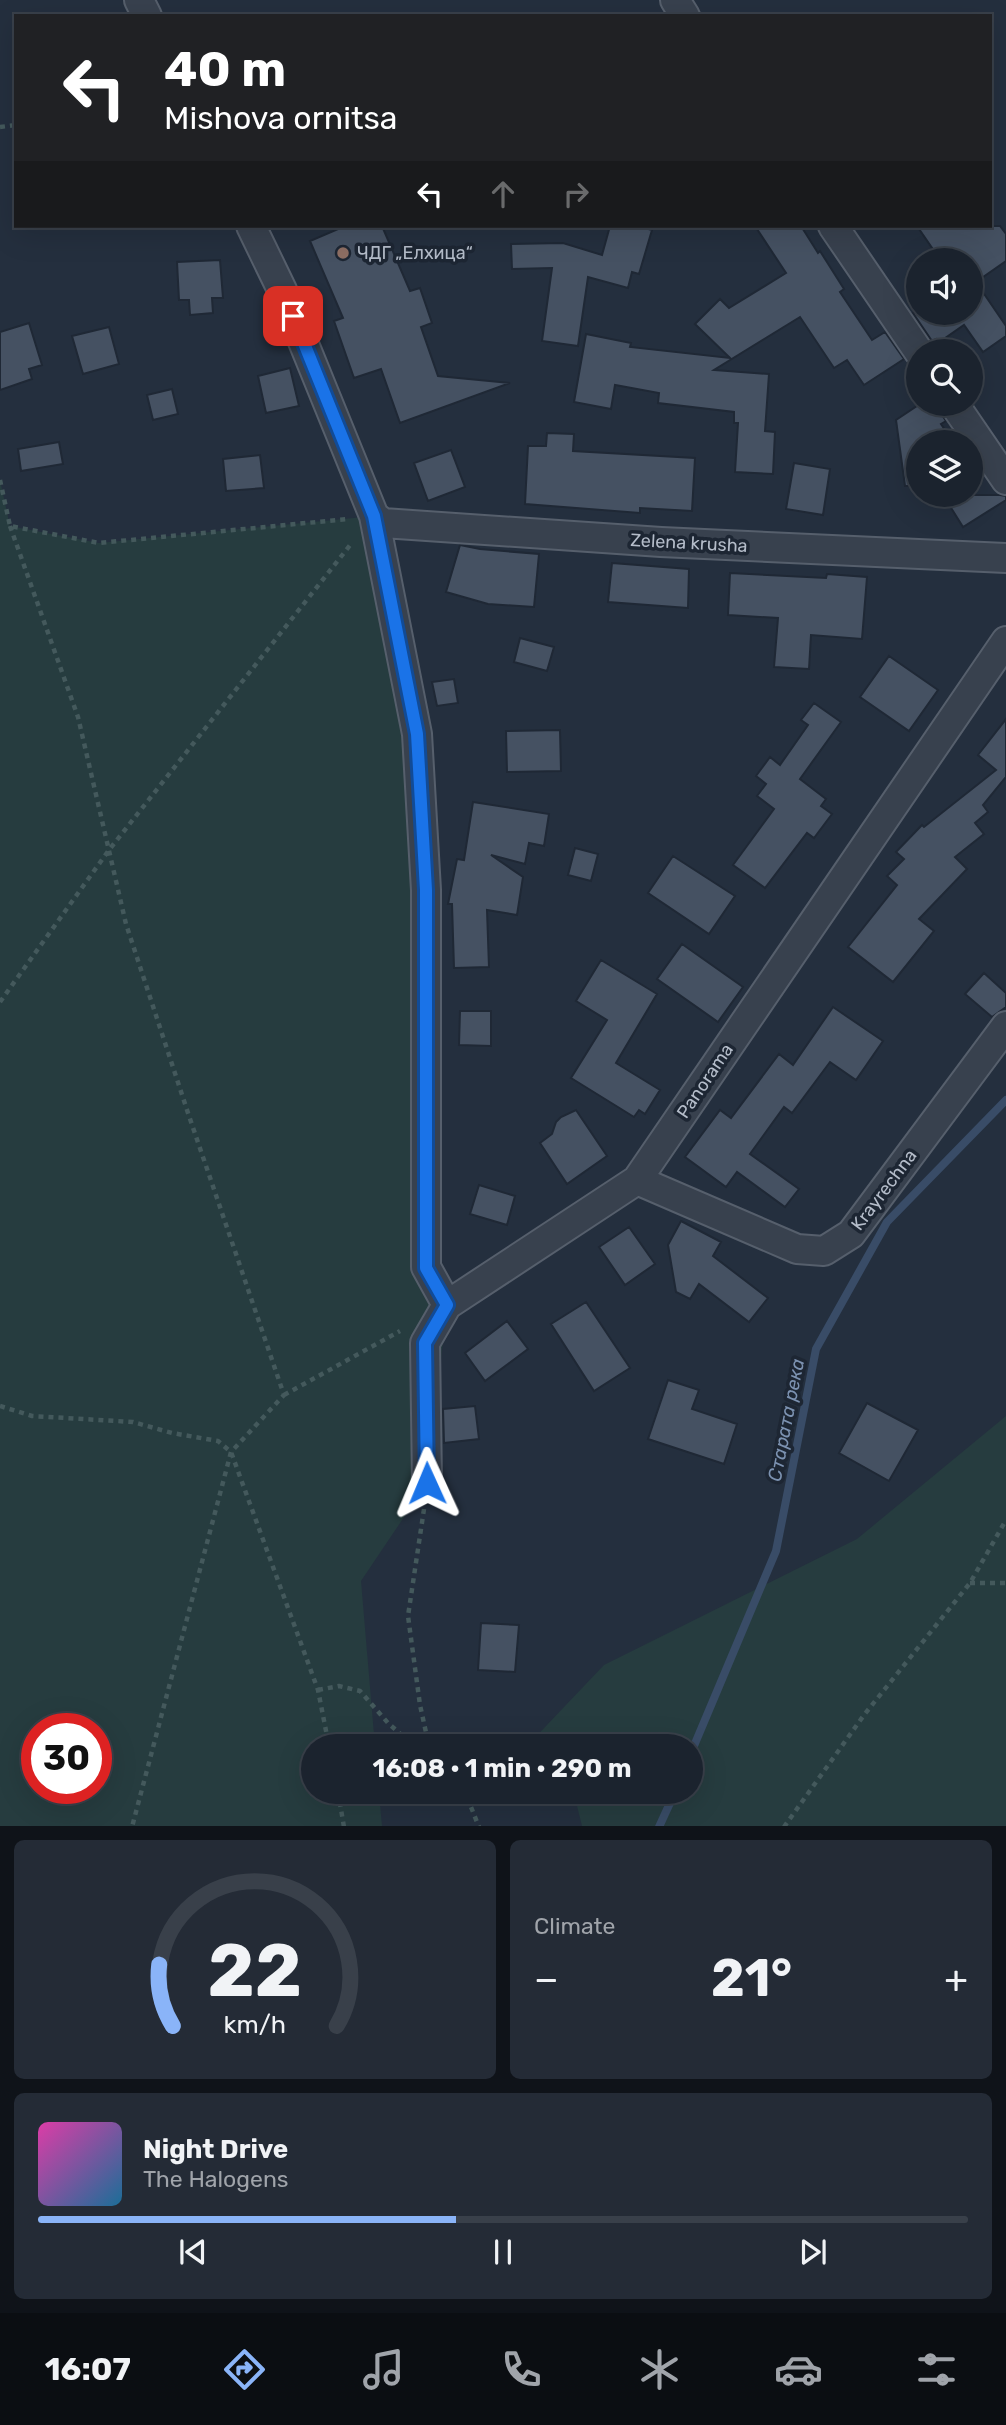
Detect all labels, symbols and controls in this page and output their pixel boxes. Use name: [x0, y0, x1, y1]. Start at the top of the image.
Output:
text: 40 m: [164, 40, 286, 98]
icon: left: [49, 42, 140, 133]
text: Mishova ornitsa: [164, 99, 397, 137]
icon: left: [411, 175, 449, 213]
icon: ahead: [484, 175, 522, 213]
icon: right: [557, 175, 595, 213]
place label: ЧДГ „Елхица“: [357, 242, 473, 264]
marker: ЧДГ „Елхица“: [335, 245, 351, 261]
map controls: [906, 248, 983, 507]
button: sound: [906, 248, 983, 325]
pin: [263, 286, 323, 346]
icon: arrive: [274, 297, 312, 335]
button: search: [906, 339, 983, 416]
button: layers: [906, 430, 983, 507]
street label: Zelena krusha: [630, 529, 748, 557]
street label: Panorama: [672, 1040, 738, 1122]
street label: Krayrechna: [846, 1145, 922, 1235]
water label: Старата река: [763, 1357, 809, 1483]
position arrow: [390, 1446, 464, 1520]
speed limit sign: 30: [21, 1713, 112, 1804]
text: 16:08 · 1 min · 290 m: [372, 1753, 632, 1784]
text: Climate: [534, 1912, 615, 1940]
text: 22: [208, 1928, 302, 2014]
text: 21°: [711, 1947, 792, 2009]
text: −: [534, 1956, 559, 2002]
text: +: [944, 1956, 968, 2002]
text: km/h: [224, 2009, 286, 2038]
text: Night Drive: [143, 2134, 288, 2165]
text: The Halogens: [143, 2165, 289, 2193]
icon: previous: [174, 2233, 212, 2271]
icon: pause: [484, 2233, 522, 2271]
icon: next: [794, 2233, 832, 2271]
icon: directions: [220, 2345, 269, 2394]
icon: music: [359, 2345, 408, 2394]
icon: phone: [497, 2345, 546, 2394]
icon: climate: [635, 2345, 684, 2394]
icon: car: [774, 2345, 823, 2394]
icon: filters: [912, 2345, 961, 2394]
text: 16:07: [45, 2350, 131, 2388]

